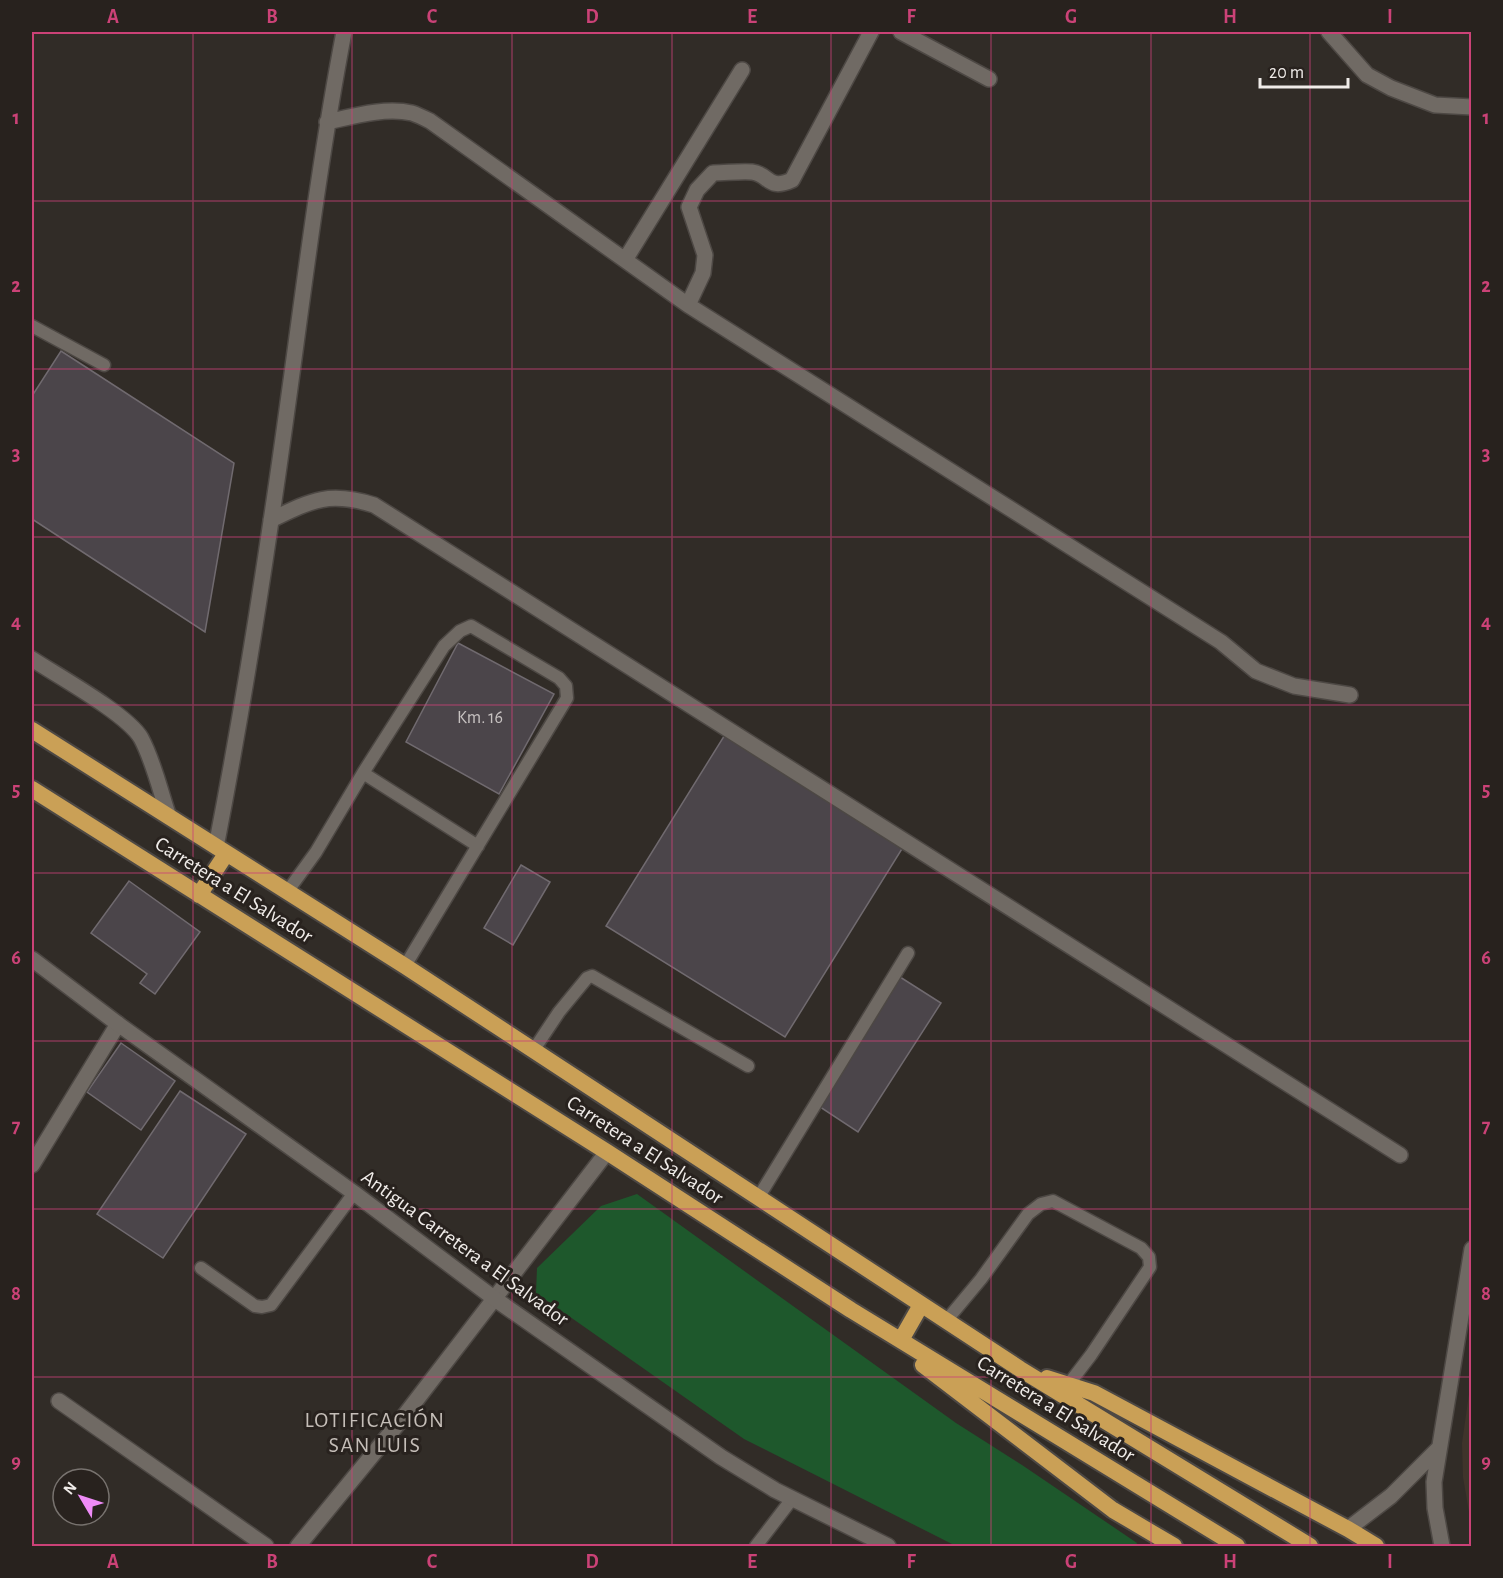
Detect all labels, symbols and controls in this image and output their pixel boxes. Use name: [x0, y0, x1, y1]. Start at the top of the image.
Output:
text: A: [107, 7, 119, 27]
text: B: [266, 7, 278, 27]
text: C: [427, 7, 438, 27]
text: D: [585, 7, 599, 27]
text: E: [747, 7, 757, 27]
text: F: [906, 7, 916, 27]
text: G: [1065, 7, 1077, 27]
text: H: [1223, 7, 1237, 27]
text: I: [1387, 7, 1393, 27]
scale bar: [1260, 51, 1348, 89]
text: 20 m: [1269, 64, 1304, 82]
text: 1: [12, 108, 20, 128]
text: 1: [1482, 108, 1490, 128]
text: 2: [11, 276, 21, 296]
text: 2: [1481, 276, 1491, 296]
text: 3: [12, 444, 20, 464]
text: 3: [1482, 444, 1490, 464]
text: 4: [11, 612, 21, 632]
text: 4: [1481, 612, 1491, 632]
house number: Km. 16: [457, 709, 503, 727]
text: 5: [12, 780, 20, 800]
text: 5: [1482, 780, 1490, 800]
street label: Carretera a El Salvador: [151, 833, 317, 947]
text: 6: [11, 948, 21, 968]
text: 6: [1481, 948, 1491, 968]
street label: Carretera a El Salvador: [563, 1092, 727, 1208]
text: 7: [12, 1116, 21, 1136]
text: 7: [1482, 1116, 1491, 1136]
street label: Antigua Carretera a El Salvador: [358, 1166, 573, 1330]
text: 8: [11, 1284, 21, 1304]
text: 8: [1481, 1284, 1491, 1304]
street label: Carretera a El Salvador: [973, 1352, 1139, 1466]
district label: LOTIFICACIÓN SAN LUIS: [304, 1408, 446, 1456]
text: 9: [11, 1452, 21, 1472]
text: 9: [1481, 1452, 1491, 1472]
north arrow: [51, 1467, 111, 1527]
text: N: [60, 1479, 80, 1498]
text: A: [107, 1552, 119, 1572]
text: B: [266, 1552, 278, 1572]
text: C: [427, 1552, 438, 1572]
text: D: [585, 1552, 599, 1572]
text: E: [747, 1552, 757, 1572]
text: F: [906, 1552, 916, 1572]
text: G: [1065, 1552, 1077, 1572]
text: H: [1223, 1552, 1237, 1572]
text: I: [1387, 1552, 1393, 1572]

